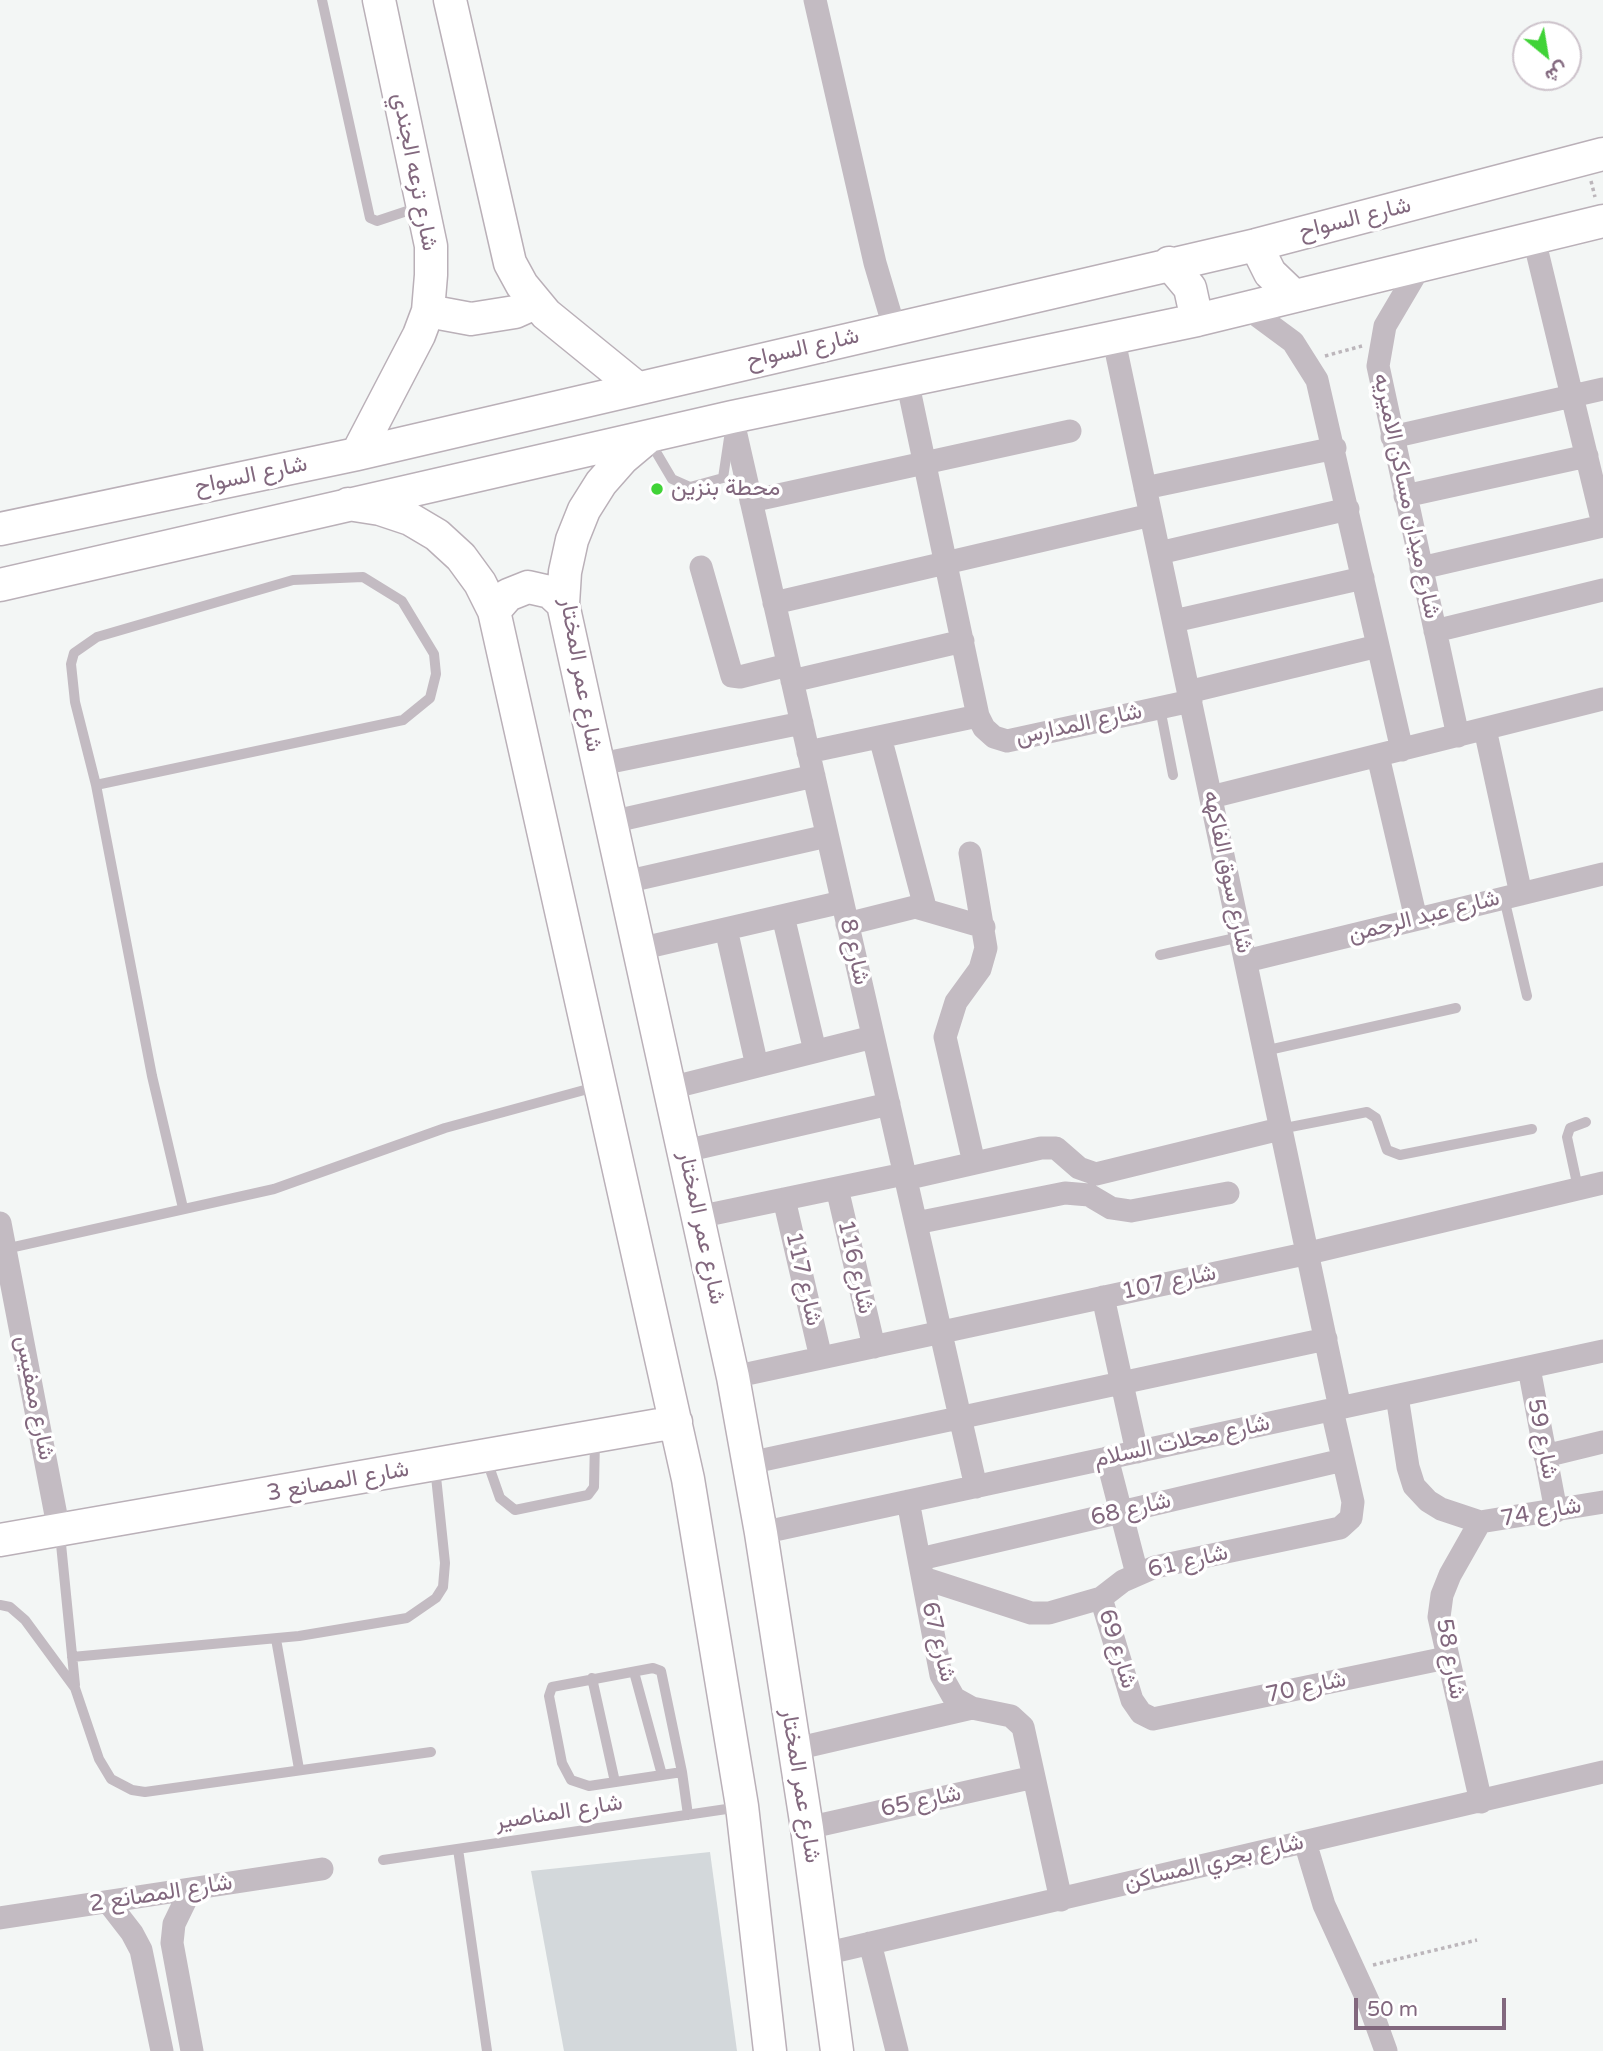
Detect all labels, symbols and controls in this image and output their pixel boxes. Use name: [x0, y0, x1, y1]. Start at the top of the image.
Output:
north arrow: [1512, 21, 1582, 91]
text: ش: [1541, 57, 1572, 88]
street label: شارع ترعه الجندي: [385, 91, 443, 253]
street label: شارع السواح: [1296, 192, 1414, 246]
street label: شارع السواح: [744, 323, 862, 375]
street label: شارع ميدان مساكن الاميريه: [1366, 371, 1446, 621]
street label: شارع السواح: [192, 451, 310, 501]
place label: محطة بنزين: [671, 475, 780, 503]
marker: محطة بنزين: [649, 481, 665, 497]
street label: شارع عمر المختار: [553, 596, 607, 754]
street label: شارع المدارس: [1013, 698, 1145, 752]
street label: شارع سوق الفاكهه: [1196, 788, 1258, 956]
street label: شارع عبد الرحمن: [1346, 885, 1502, 949]
street label: شارع 8: [833, 916, 875, 988]
street label: شارع عمر المختار: [671, 1149, 731, 1307]
street label: شارع 116: [831, 1217, 879, 1317]
street label: شارع 117: [779, 1229, 827, 1329]
street label: شارع 107: [1119, 1260, 1219, 1306]
street label: شارع ممفيس: [8, 1334, 60, 1462]
street label: شارع 59: [1521, 1397, 1563, 1481]
street label: شارع محلات السلام: [1092, 1410, 1272, 1474]
street label: شارع المصانع 3: [265, 1456, 411, 1508]
street label: شارع 68: [1088, 1487, 1174, 1533]
street label: شارع 74: [1499, 1492, 1583, 1534]
street label: شارع 61: [1145, 1539, 1231, 1585]
street label: شارع 67: [915, 1599, 961, 1685]
street label: شارع 69: [1092, 1606, 1142, 1692]
street label: شارع 58: [1429, 1617, 1471, 1701]
street label: شارع 70: [1263, 1666, 1349, 1710]
street label: شارع عمر المختار: [774, 1707, 826, 1865]
street label: شارع 65: [878, 1780, 964, 1824]
street label: شارع المناصير: [493, 1789, 625, 1837]
street label: شارع بحري المساكن: [1122, 1829, 1306, 1897]
street label: شارع المصانع 2: [88, 1869, 234, 1919]
scale bar: [1358, 1984, 1510, 2028]
text: 50 m: [1367, 1997, 1418, 2022]

